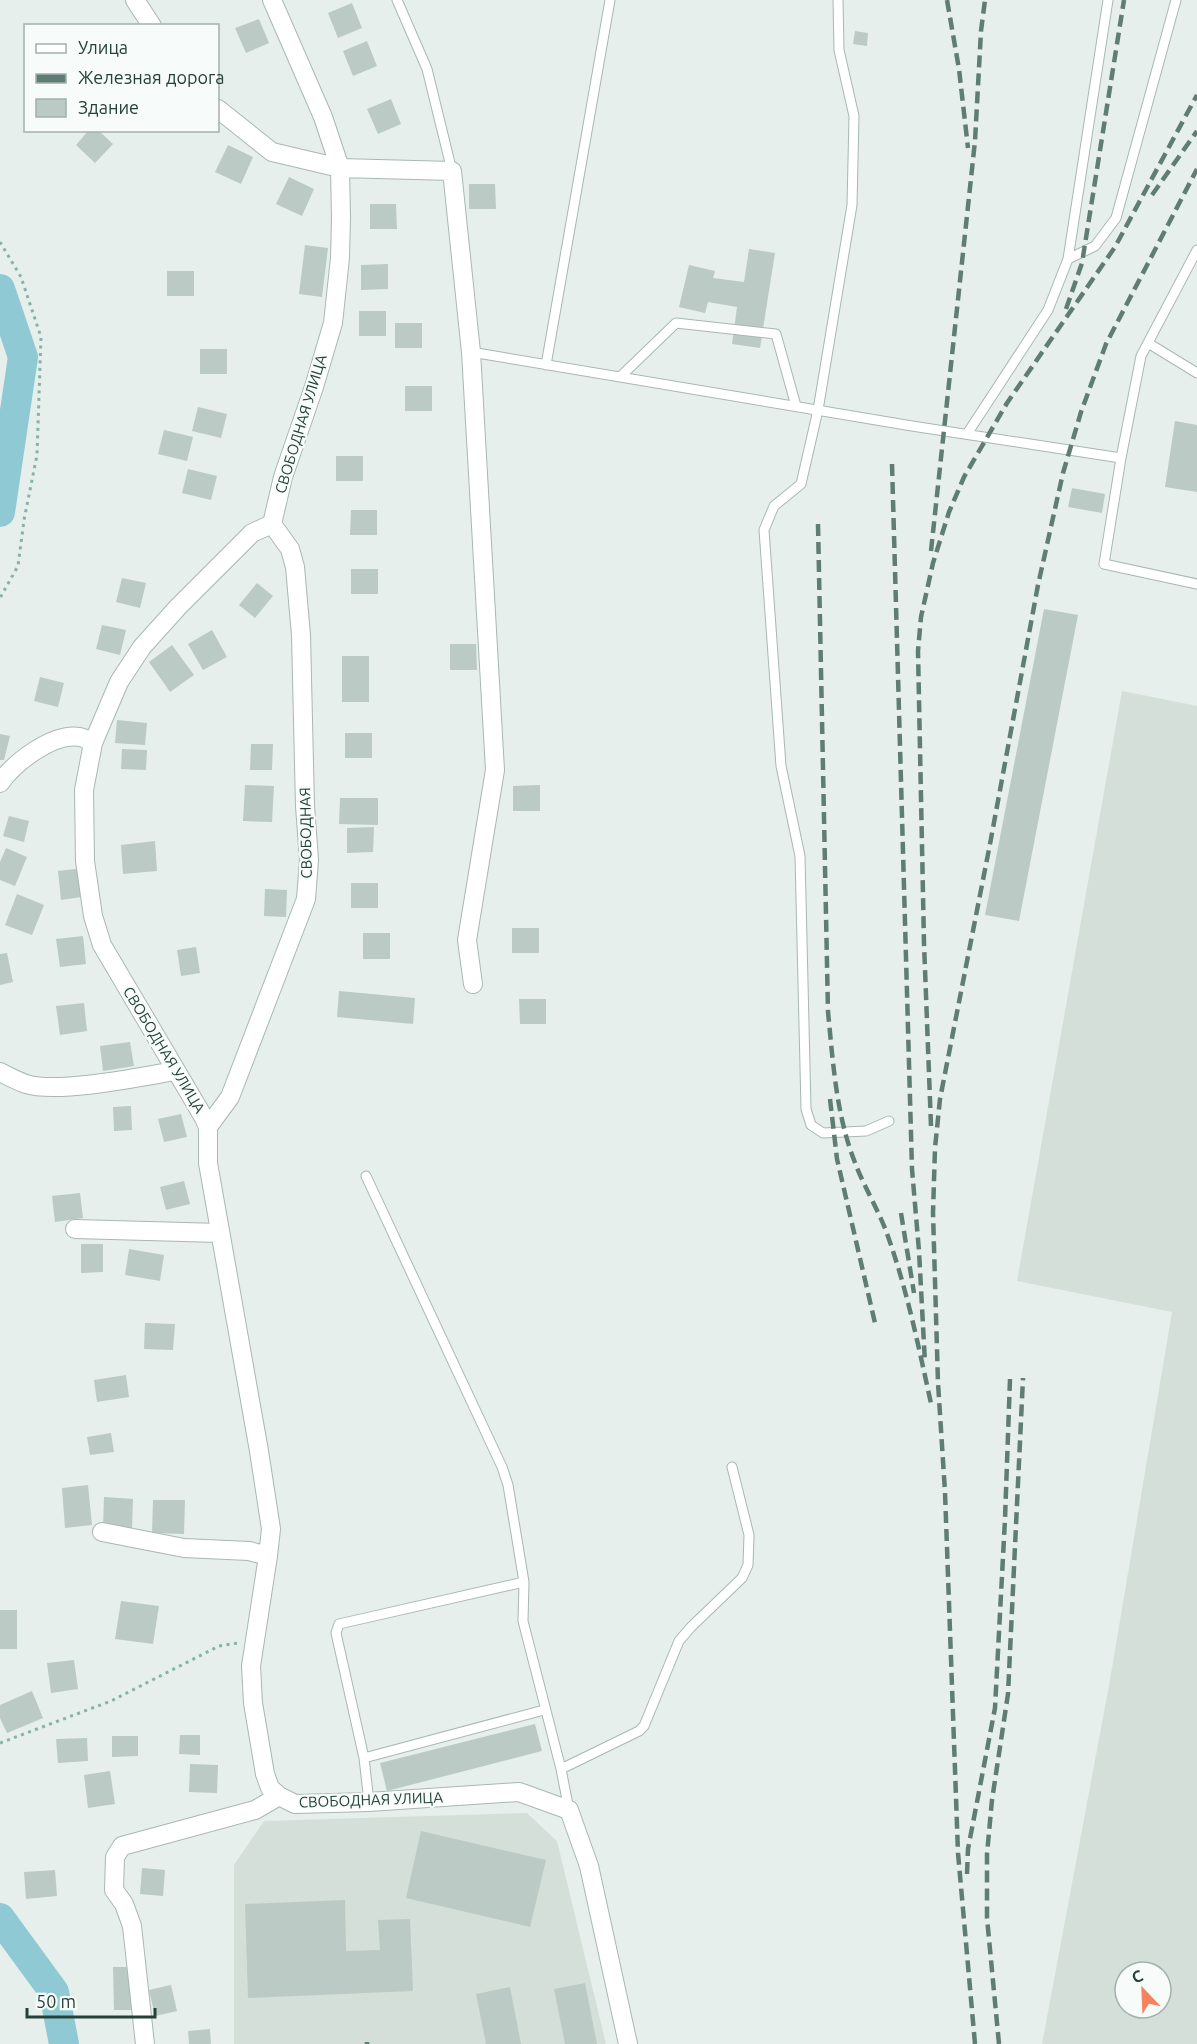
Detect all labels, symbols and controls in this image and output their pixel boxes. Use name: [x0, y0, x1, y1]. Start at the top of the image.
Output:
legend: [24, 24, 219, 132]
text: Улица: [78, 37, 128, 57]
text: Железная дорога: [78, 67, 225, 87]
text: Здание: [78, 97, 139, 117]
street label: СВОБОДНАЯ УЛИЦА: [271, 352, 330, 495]
street label: СВОБОДНАЯ: [296, 787, 315, 879]
street label: СВОБОДНАЯ УЛИЦА: [120, 984, 209, 1116]
street label: СВОБОДНАЯ УЛИЦА: [299, 1788, 444, 1811]
north arrow: [1113, 1960, 1173, 2020]
text: С: [1129, 1966, 1145, 1986]
scale bar: [27, 1981, 154, 2019]
text: 50 m: [36, 1991, 76, 2011]

